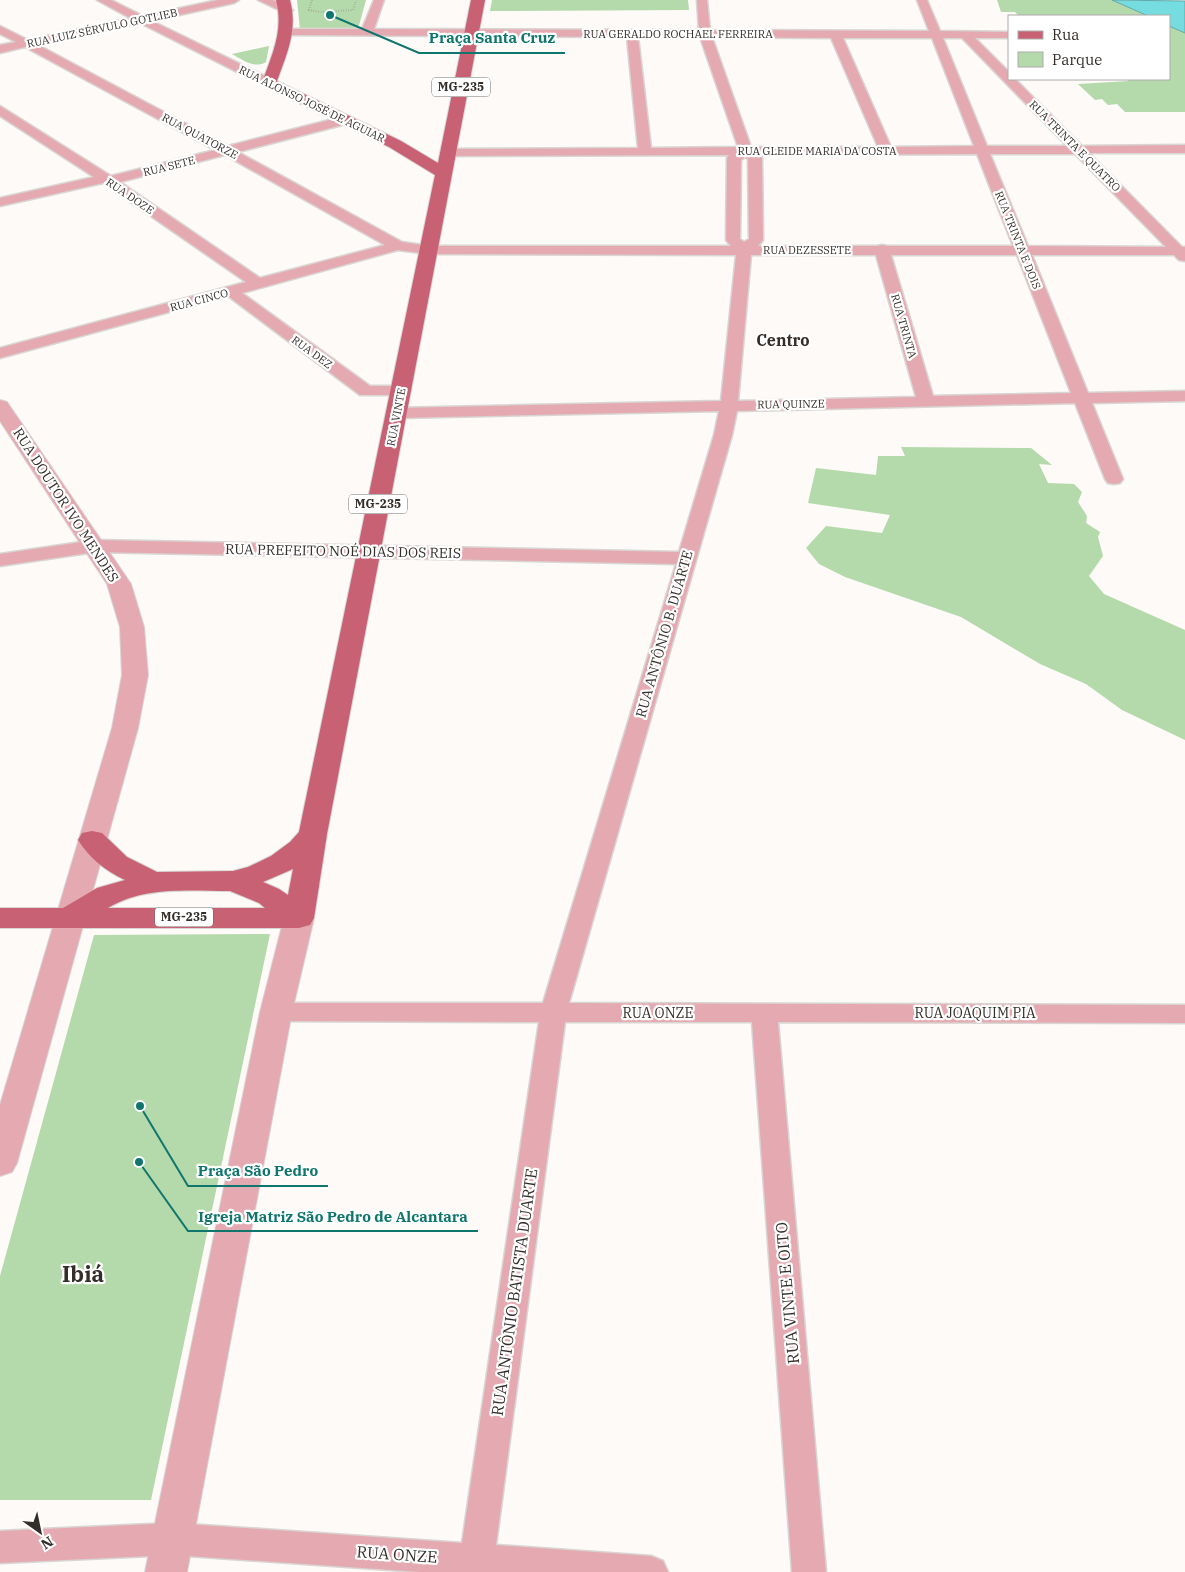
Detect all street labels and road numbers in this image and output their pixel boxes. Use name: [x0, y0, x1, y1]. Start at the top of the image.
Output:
street label: RUA LUIZ SÉRVULO GOTLIEB: [26, 5, 178, 51]
street label: RUA GERALDO ROCHAEL FERREIRA: [583, 27, 773, 41]
street label: RUA ALONSO JOSÉ DE AGUIAR: [237, 62, 388, 146]
road number: MG-235: [432, 77, 490, 96]
street label: RUA TRINTA E QUATRO: [1026, 97, 1124, 195]
street label: RUA QUATORZE: [160, 110, 240, 162]
street label: RUA GLEIDE MARIA DA COSTA: [737, 144, 897, 158]
street label: RUA SETE: [142, 153, 196, 179]
street label: RUA DOZE: [103, 175, 157, 217]
street label: RUA TRINTA E DOIS: [992, 189, 1044, 291]
street label: RUA DEZESSETE: [763, 243, 851, 257]
street label: RUA CINCO: [168, 286, 230, 314]
street label: RUA TRINTA: [888, 292, 920, 360]
street label: RUA DEZ: [289, 333, 335, 371]
street label: RUA VINTE: [383, 387, 409, 447]
street label: RUA QUINZE: [757, 396, 825, 412]
street label: RUA DOUTOR IVO MENDES: [9, 424, 123, 586]
road number: MG-235: [349, 494, 407, 514]
street label: RUA PREFEITO NOÉ DIAS DOS REIS: [225, 539, 461, 562]
street label: RUA ANTÔNIO B. DUARTE: [631, 548, 697, 720]
road number: MG-235: [155, 908, 213, 926]
street label: RUA ONZE: [623, 1004, 693, 1022]
street label: RUA JOAQUIM PIA: [914, 1004, 1036, 1022]
street label: RUA ANTÔNIO BATISTA DUARTE: [487, 1167, 541, 1417]
street label: RUA VINTE E OITO: [771, 1221, 803, 1365]
street label: RUA ONZE: [356, 1541, 438, 1567]

